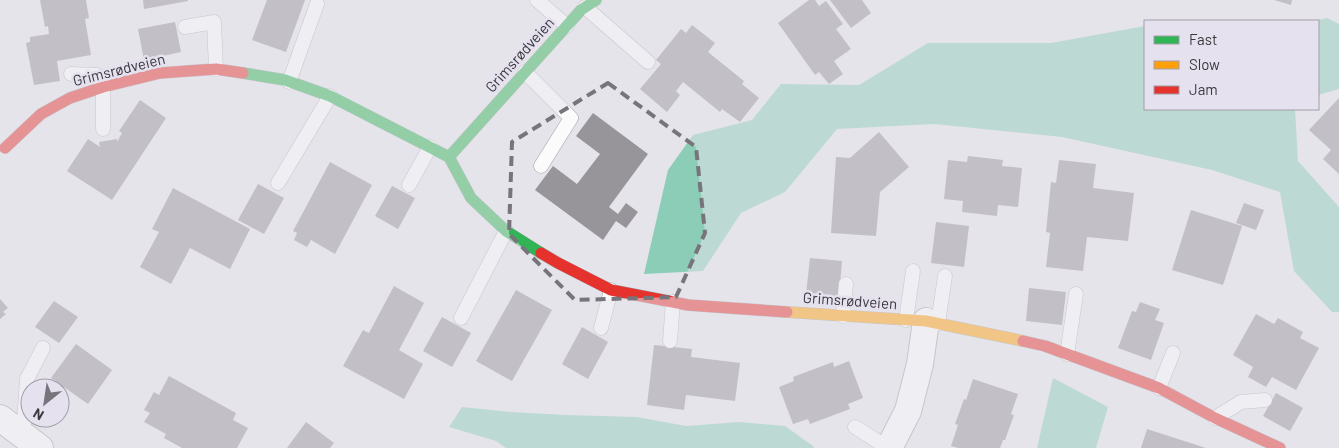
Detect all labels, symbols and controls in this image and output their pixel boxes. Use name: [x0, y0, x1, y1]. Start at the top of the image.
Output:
street label: Grimsrødveien: [481, 13, 558, 95]
legend: [1144, 20, 1319, 110]
text: Fast: [1189, 30, 1217, 48]
street label: Grimsrødveien: [71, 49, 167, 89]
text: Slow: [1189, 55, 1220, 73]
text: Jam: [1189, 80, 1218, 98]
street label: Grimsrødveien: [802, 288, 898, 312]
north arrow: [20, 378, 70, 428]
text: N: [30, 405, 47, 424]

